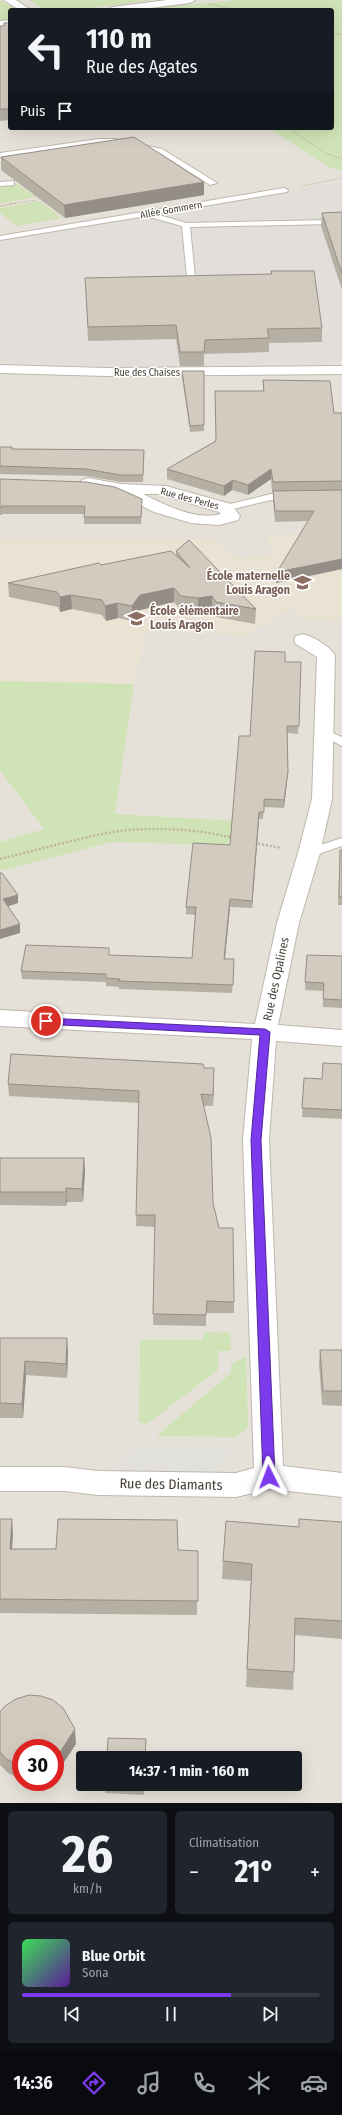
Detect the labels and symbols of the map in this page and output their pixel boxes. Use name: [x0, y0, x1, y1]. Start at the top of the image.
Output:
street label: Allée Gommern: [139, 199, 203, 221]
street label: Rue des Chaises: [114, 367, 180, 379]
street label: Rue des Perles: [159, 485, 220, 513]
place label: École maternelle Louis Aragon: [207, 567, 290, 597]
school or university icon: École maternelle Louis Aragon: [293, 573, 313, 593]
place label: École élémentaire Louis Aragon: [150, 602, 239, 632]
school or university icon: École élémentaire Louis Aragon: [127, 608, 147, 628]
street label: Rue des Opalines: [260, 936, 292, 1022]
pin: [29, 1004, 63, 1038]
position arrow: [248, 1456, 290, 1498]
street label: Rue des Diamants: [119, 1475, 223, 1494]
speed limit sign: 30: [12, 1739, 64, 1791]

